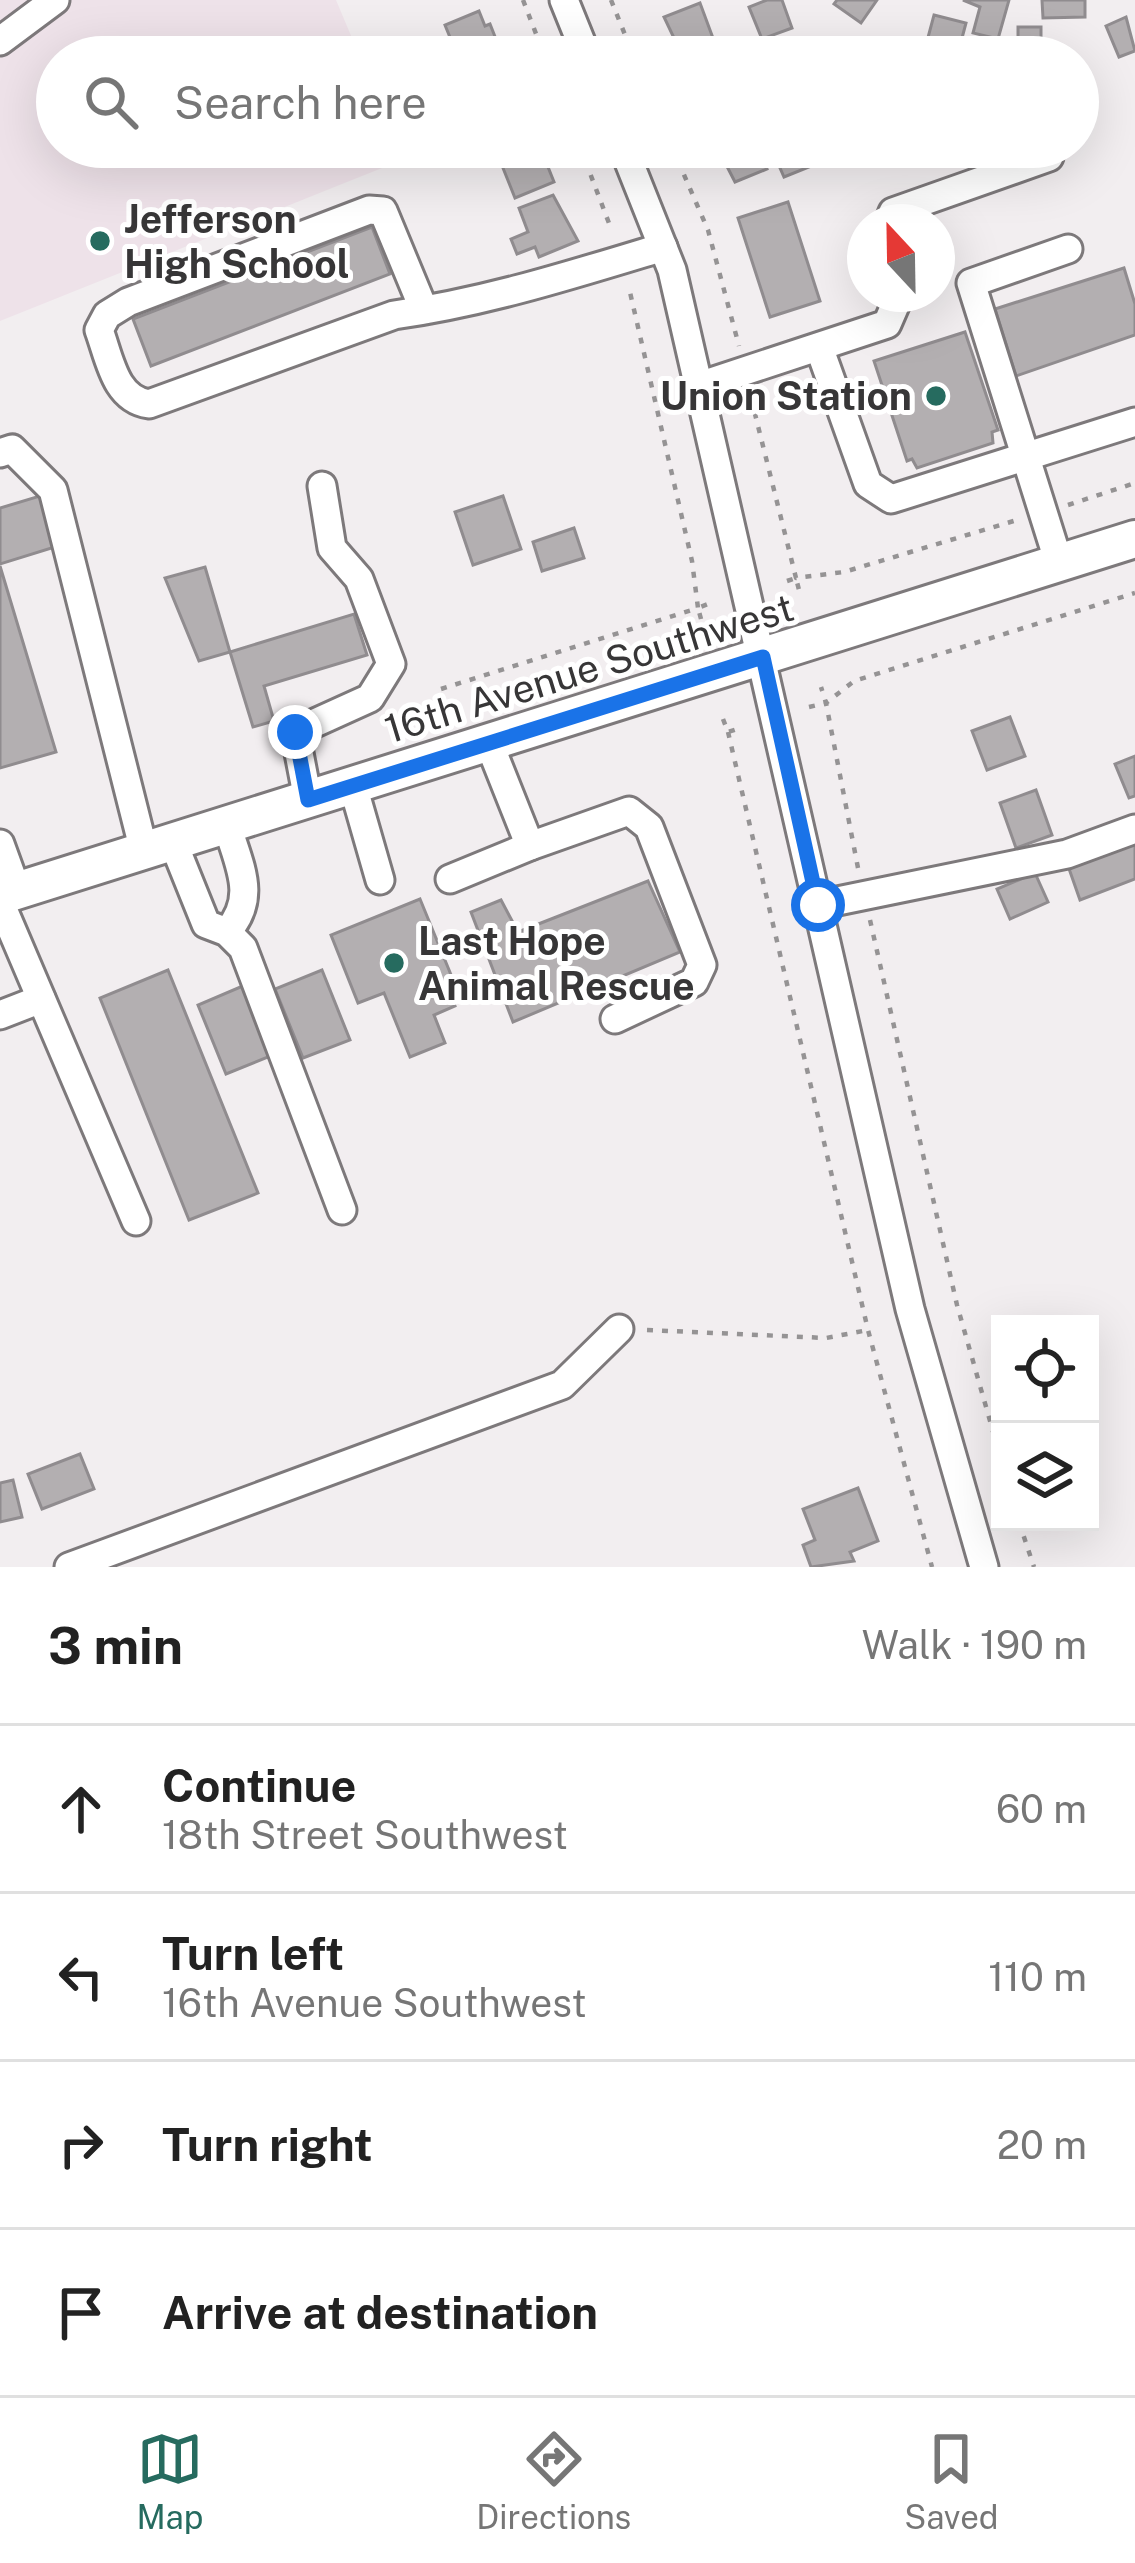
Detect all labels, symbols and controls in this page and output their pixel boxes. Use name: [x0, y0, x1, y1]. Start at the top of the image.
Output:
search box: [36, 36, 1099, 168]
icon: search: [78, 69, 144, 135]
text: Search here: [174, 76, 427, 129]
place label: Jefferson High School: [124, 196, 350, 287]
north arrow: [847, 204, 955, 312]
marker: Jefferson High School: [87, 228, 113, 254]
place label: Union Station: [660, 373, 912, 419]
marker: Union Station: [923, 383, 949, 409]
street label: 16th Avenue Southwest: [379, 584, 799, 752]
route end: [268, 705, 322, 759]
route start: [791, 878, 845, 932]
place label: Last Hope Animal Rescue: [418, 918, 695, 1009]
marker: Last Hope Animal Rescue: [381, 950, 407, 976]
map controls: [991, 1315, 1099, 1531]
button: locate: [991, 1315, 1099, 1423]
button: layers: [991, 1423, 1099, 1531]
text: 3 min: [48, 1616, 183, 1675]
text: Walk · 190 m: [862, 1622, 1087, 1668]
text: Continue: [162, 1759, 356, 1812]
icon: ahead: [48, 1776, 114, 1842]
text: 60 m: [996, 1786, 1087, 1832]
text: 18th Street Southwest: [162, 1812, 568, 1858]
text: Turn left: [162, 1927, 344, 1980]
icon: left: [48, 1944, 114, 2010]
text: 110 m: [988, 1954, 1087, 2000]
text: 16th Avenue Southwest: [162, 1980, 587, 2026]
icon: right: [48, 2112, 114, 2178]
text: Turn right: [162, 2118, 373, 2171]
text: 20 m: [997, 2122, 1087, 2168]
icon: arrive: [48, 2280, 114, 2346]
text: Arrive at destination: [162, 2286, 598, 2339]
tab: Map: [136, 2426, 203, 2536]
tab: Directions: [476, 2426, 631, 2536]
tab: Saved: [904, 2426, 999, 2536]

